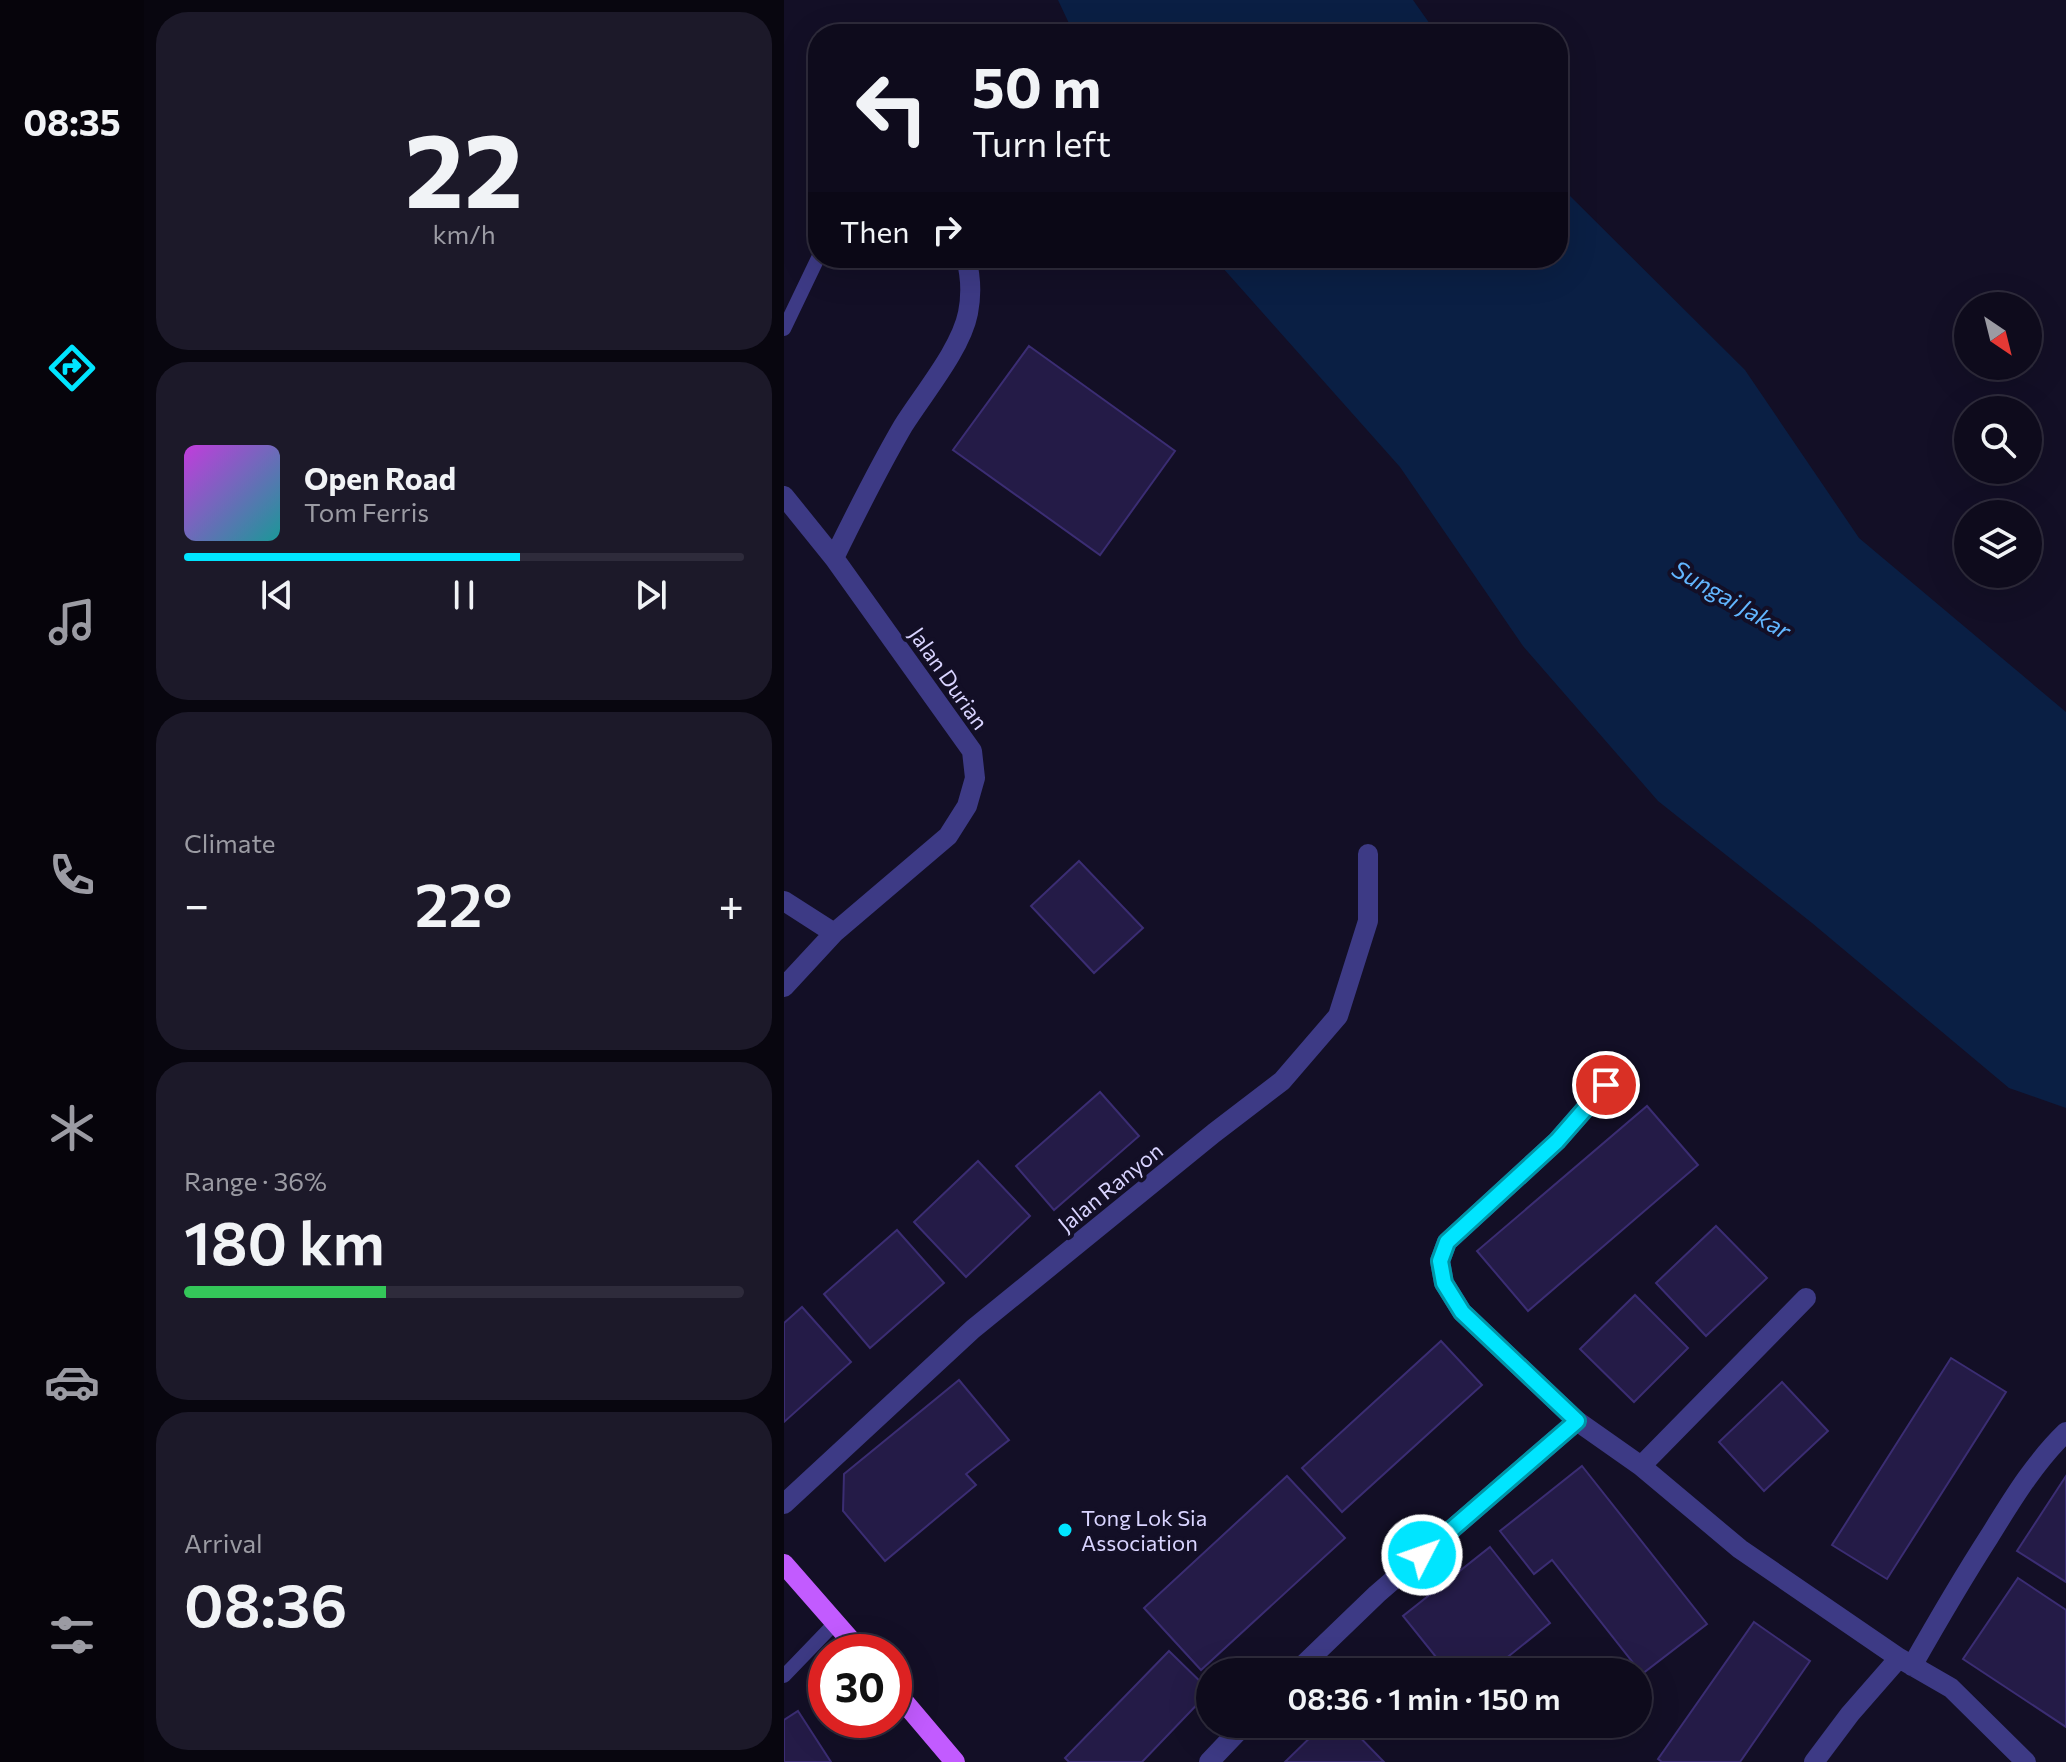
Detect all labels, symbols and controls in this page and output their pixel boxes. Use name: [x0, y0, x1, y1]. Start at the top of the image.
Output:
text: 50 m: [972, 51, 1101, 120]
icon: left: [840, 56, 944, 160]
text: 08:35: [23, 99, 121, 143]
text: 22: [405, 102, 523, 229]
text: Turn left: [972, 120, 1111, 164]
icon: right: [925, 208, 969, 252]
text: Then: [840, 212, 909, 249]
text: km/h: [432, 218, 496, 249]
north arrow: [1954, 292, 2042, 380]
map controls: [1954, 292, 2042, 588]
icon: directions: [44, 340, 100, 396]
button: search: [1954, 396, 2042, 484]
text: Open Road: [304, 459, 456, 496]
text: Tom Ferris: [304, 496, 429, 527]
button: layers: [1954, 500, 2042, 588]
water label: Sungai Jakar: [1668, 553, 1798, 645]
icon: previous: [255, 573, 299, 617]
icon: pause: [442, 573, 486, 617]
icon: next: [629, 573, 673, 617]
icon: music: [44, 594, 100, 650]
street label: Jalan Durian: [904, 622, 994, 734]
text: Climate: [184, 827, 276, 858]
icon: phone: [44, 847, 100, 903]
text: 22°: [415, 866, 512, 939]
text: −: [184, 876, 209, 930]
text: +: [718, 876, 744, 930]
pin: [1572, 1051, 1640, 1119]
icon: arrive: [1584, 1063, 1628, 1107]
icon: climate: [44, 1100, 100, 1156]
street label: Jalan Ranyon: [1052, 1137, 1168, 1237]
text: Range · 36%: [184, 1165, 327, 1196]
text: 180 km: [184, 1204, 385, 1277]
icon: car: [44, 1354, 100, 1410]
place label: Tong Lok Sia Association: [1081, 1504, 1207, 1556]
position arrow: [1380, 1513, 1464, 1597]
marker: Tong Lok Sia Association: [1056, 1521, 1074, 1539]
text: Arrival: [184, 1527, 263, 1558]
text: 08:36: [184, 1566, 347, 1639]
icon: filters: [44, 1607, 100, 1663]
speed limit sign: 30: [808, 1634, 912, 1738]
text: 08:36 · 1 min · 150 m: [1287, 1679, 1561, 1716]

